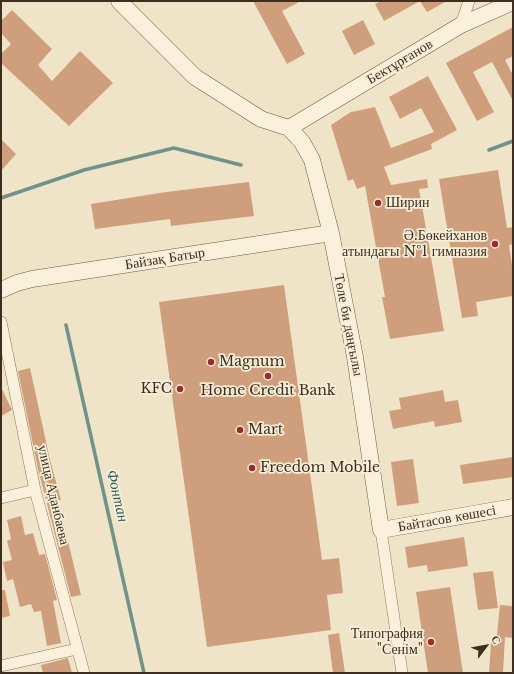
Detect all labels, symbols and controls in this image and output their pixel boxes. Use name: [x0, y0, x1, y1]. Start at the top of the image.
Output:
street label: Бектұрғанов: [364, 36, 436, 88]
place label: Ширин: [386, 195, 430, 211]
marker: Ширин: [373, 198, 383, 208]
place label: Ә.Бөкейханов атындағы №1 гимназия: [342, 228, 487, 260]
marker: Ә.Бөкейханов атындағы №1 гимназия: [490, 239, 500, 249]
street label: Байзақ Батыр: [124, 244, 206, 274]
street label: Төле би даңғылы: [330, 272, 366, 378]
place label: Magnum: [219, 354, 284, 370]
marker: Magnum: [206, 357, 216, 367]
marker: Home Credit Bank: [263, 371, 273, 381]
place label: KFC: [140, 381, 172, 397]
place label: Home Credit Bank: [201, 383, 335, 399]
marker: KFC: [175, 384, 185, 394]
place label: Mart: [248, 422, 283, 438]
marker: Mart: [235, 425, 245, 435]
street label: улица Аданбаева: [33, 444, 73, 546]
place label: Freedom Mobile: [260, 460, 380, 476]
marker: Freedom Mobile: [247, 463, 257, 473]
water label: Фонтан: [102, 468, 132, 524]
street label: Байтасов көшесі: [397, 502, 497, 536]
place label: Типография "Сенім": [351, 626, 423, 658]
north arrow: [466, 626, 506, 666]
text: С: [488, 633, 504, 647]
marker: Типография "Сенім": [426, 637, 436, 647]

